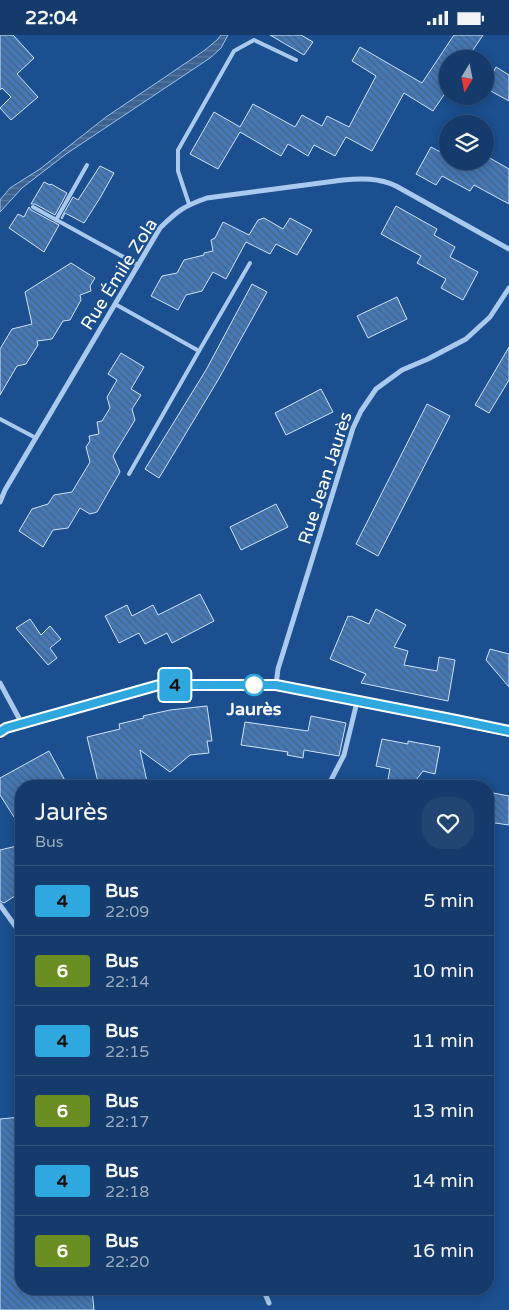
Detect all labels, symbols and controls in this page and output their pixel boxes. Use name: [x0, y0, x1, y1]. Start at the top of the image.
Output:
text: 22:04: [25, 7, 78, 29]
north arrow: [439, 50, 494, 105]
map controls: [439, 50, 494, 170]
button: layers: [439, 115, 494, 170]
street label: Rue Émile Zola: [76, 214, 162, 334]
street label: Rue Jean Jaurès: [293, 409, 357, 547]
line badge: 4: [159, 669, 191, 701]
text: 4: [169, 674, 181, 696]
marker: Jaurès: [243, 674, 265, 696]
place label: Jaurès: [226, 698, 282, 720]
button: heart: [422, 797, 474, 849]
text: Jaurès: [35, 798, 108, 827]
text: Bus: [35, 832, 63, 852]
text: Bus: [105, 880, 139, 902]
text: 4: [57, 890, 68, 912]
text: 5 min: [423, 890, 474, 912]
text: 22:09: [105, 902, 149, 922]
text: Bus: [105, 950, 139, 972]
text: 6: [57, 960, 68, 982]
text: 10 min: [411, 960, 474, 982]
text: 22:14: [105, 972, 149, 992]
text: Bus: [105, 1020, 139, 1042]
text: 4: [57, 1030, 68, 1052]
text: 11 min: [411, 1030, 474, 1052]
text: 22:15: [105, 1042, 149, 1062]
text: Bus: [105, 1090, 139, 1112]
text: 6: [57, 1100, 68, 1122]
text: 13 min: [411, 1100, 474, 1122]
text: 22:17: [105, 1112, 149, 1132]
text: Bus: [105, 1160, 139, 1182]
text: 4: [57, 1170, 68, 1192]
text: 14 min: [411, 1170, 474, 1192]
text: 22:18: [105, 1182, 149, 1202]
text: Bus: [105, 1230, 139, 1252]
text: 6: [57, 1240, 68, 1262]
text: 16 min: [411, 1240, 474, 1262]
text: 22:20: [105, 1252, 149, 1272]

